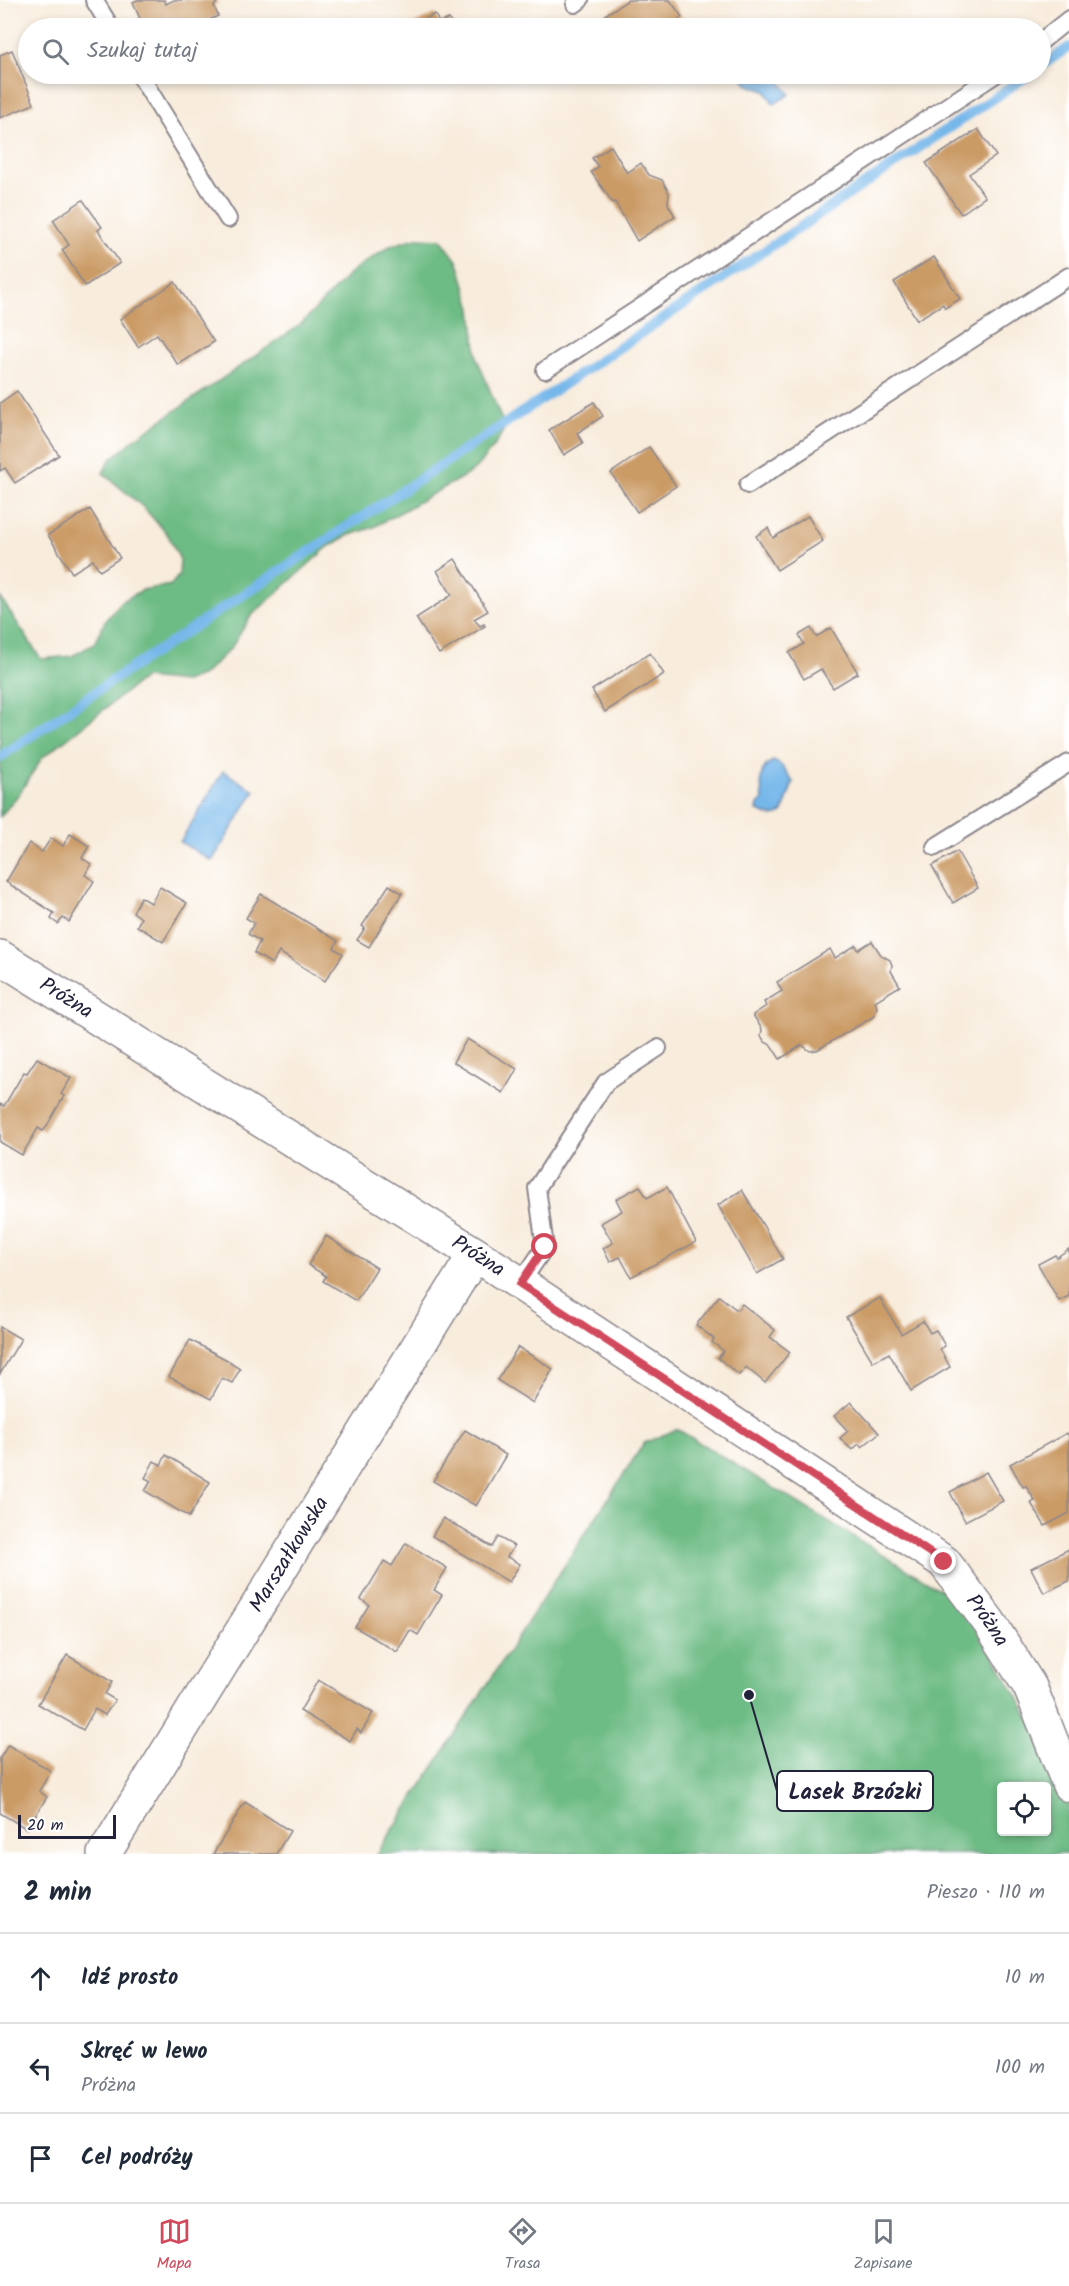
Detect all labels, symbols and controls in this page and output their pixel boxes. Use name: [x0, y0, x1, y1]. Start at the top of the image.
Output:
search box: [18, 18, 1051, 84]
text: Szukaj tutaj: [87, 34, 198, 69]
icon: search: [39, 35, 72, 68]
street label: Próżna: [33, 969, 99, 1028]
street label: Próżna: [445, 1227, 511, 1286]
route start: [531, 1233, 557, 1259]
street label: Marszałkowska: [241, 1490, 338, 1619]
route end: [930, 1548, 956, 1574]
street label: Próżna: [957, 1587, 1017, 1653]
callout: Lasek Brzózki: [777, 1771, 933, 1811]
text: Lasek Brzózki: [789, 1776, 923, 1811]
map controls: [997, 1782, 1051, 1836]
button: locate: [997, 1782, 1051, 1836]
scale bar: [18, 1812, 116, 1840]
text: 20 m: [27, 1813, 63, 1838]
text: 2 min: [24, 1872, 92, 1914]
text: Pieszo · 110 m: [927, 1877, 1045, 1909]
text: Idź prosto: [81, 1961, 178, 1996]
icon: ahead: [24, 1962, 57, 1995]
text: 10 m: [1005, 1962, 1045, 1994]
text: Skręć w lewo: [81, 2035, 208, 2070]
icon: left: [24, 2052, 57, 2085]
text: 100 m: [995, 2052, 1045, 2084]
text: Próżna: [81, 2070, 136, 2102]
text: Cel podróży: [81, 2141, 193, 2176]
icon: arrive: [24, 2142, 57, 2175]
tab: Mapa: [157, 2215, 192, 2276]
tab: Trasa: [505, 2215, 541, 2276]
tab: Zapisane: [854, 2215, 912, 2276]

